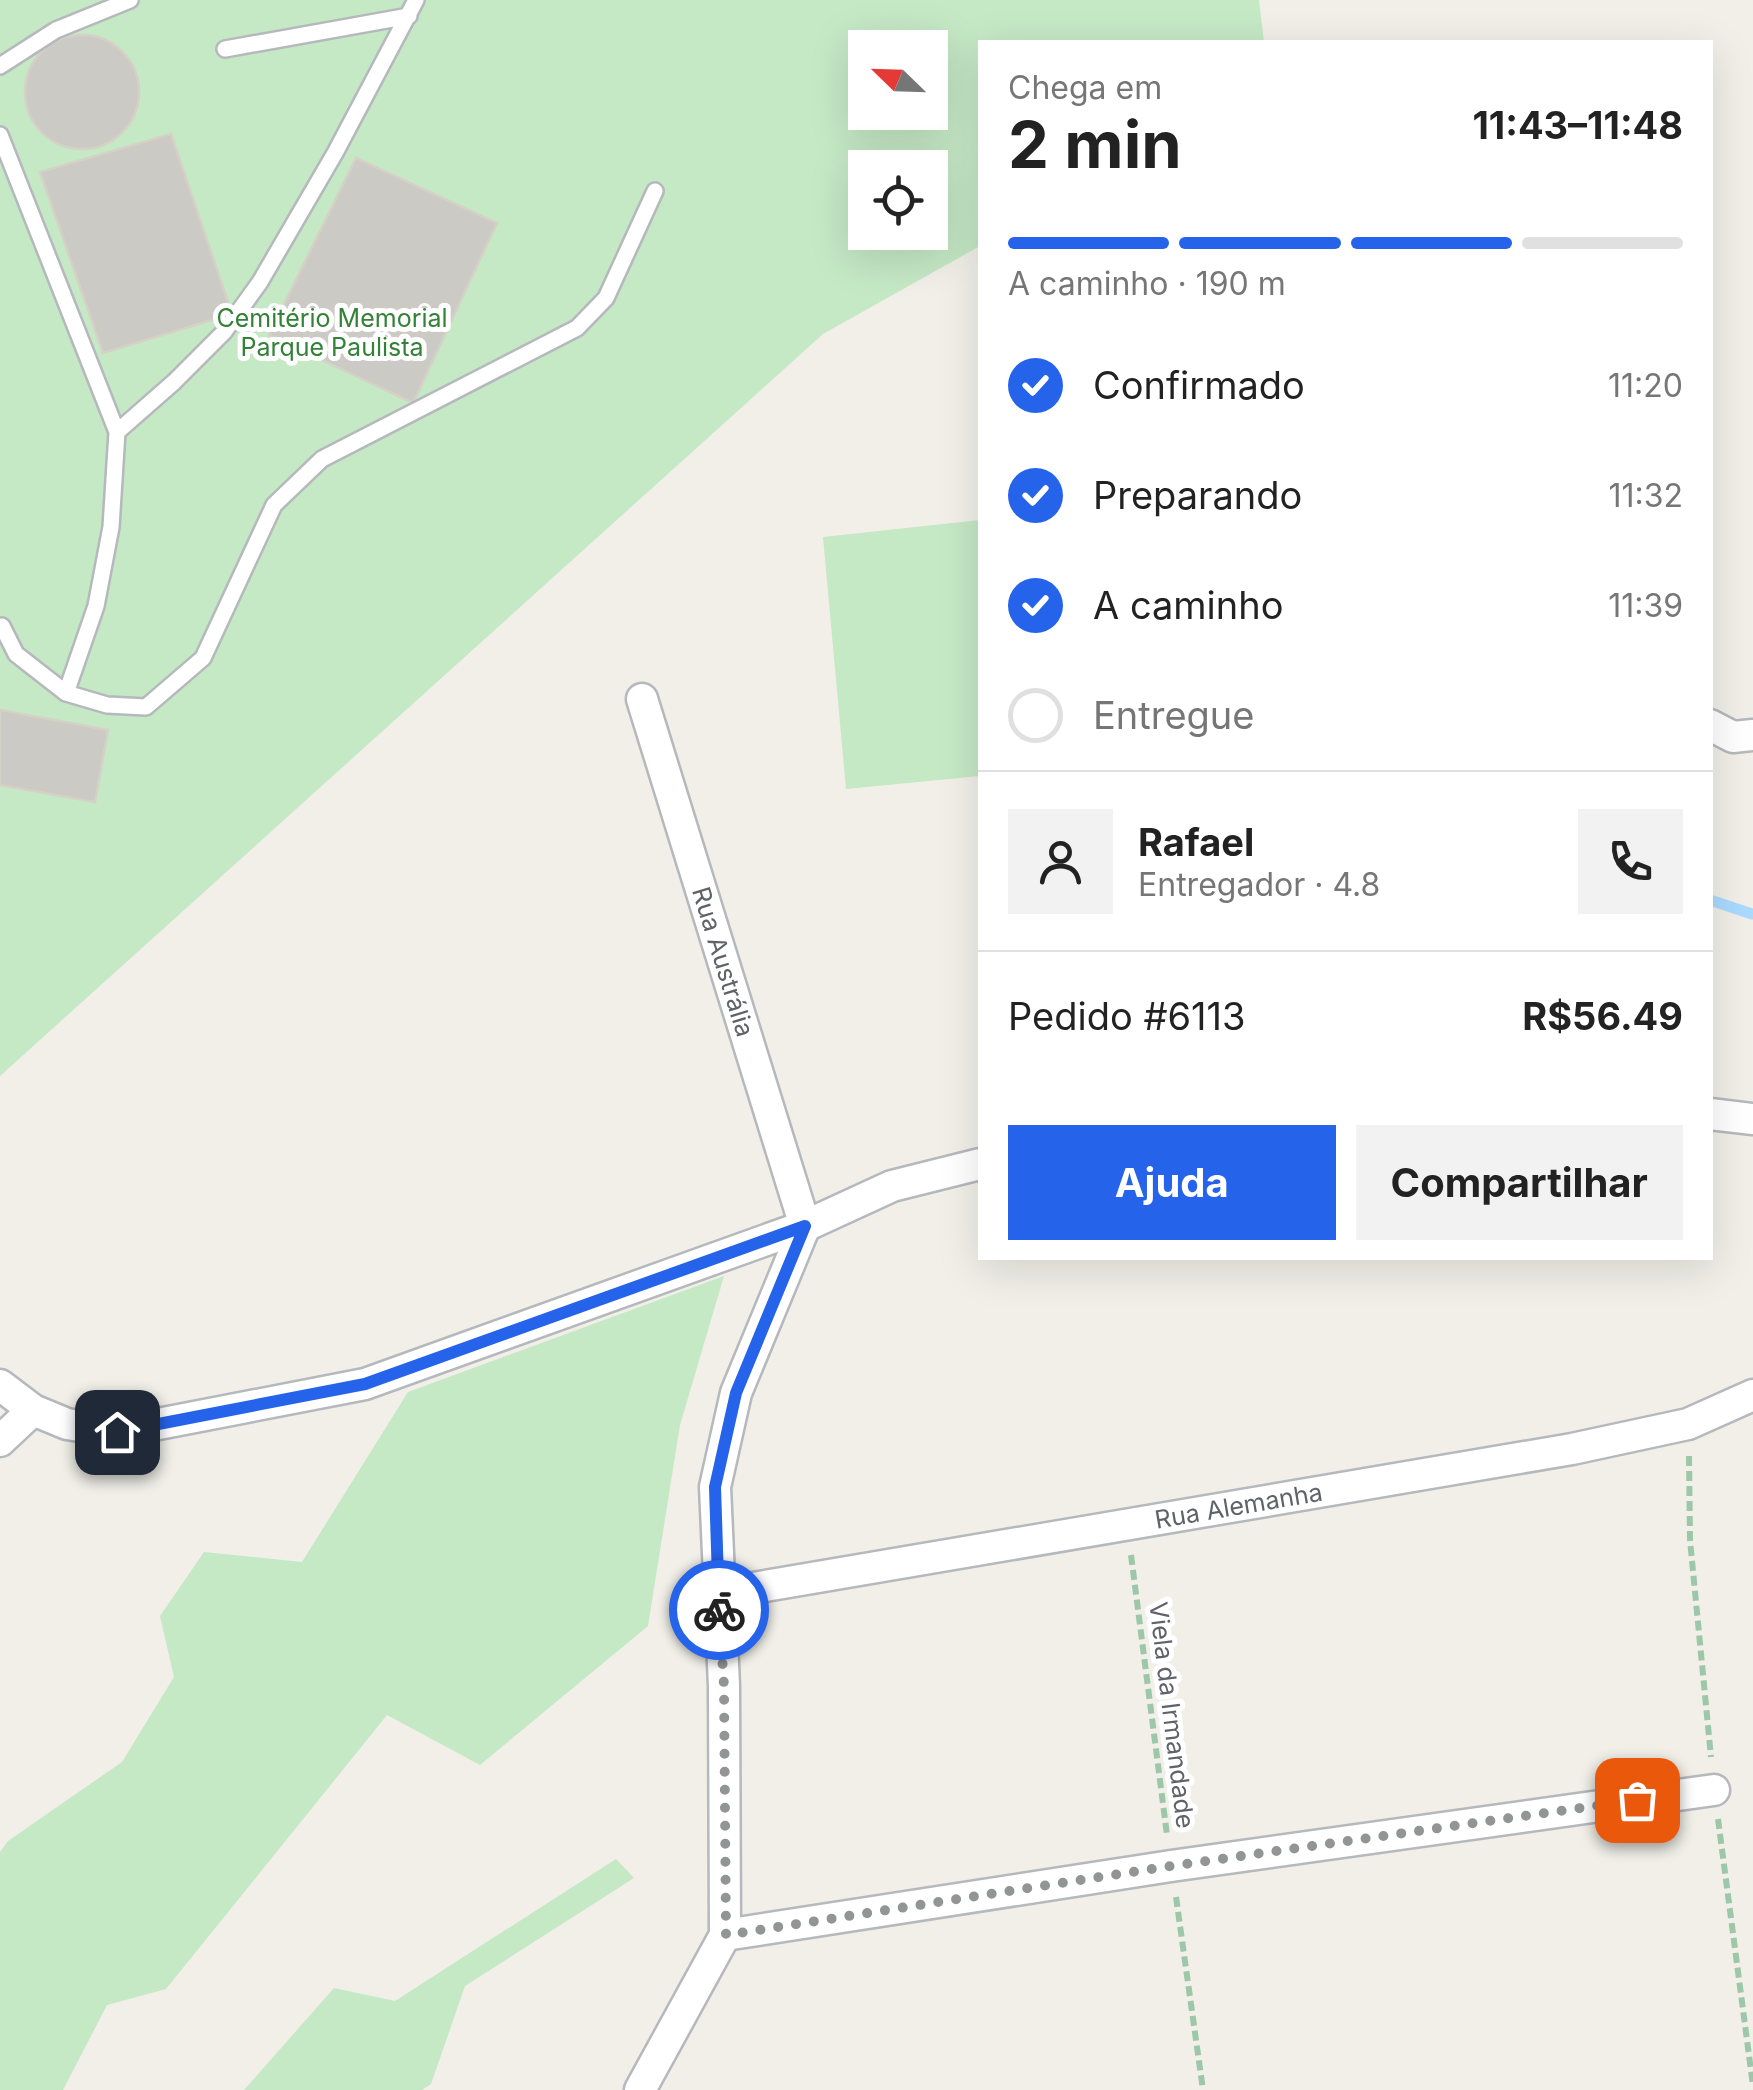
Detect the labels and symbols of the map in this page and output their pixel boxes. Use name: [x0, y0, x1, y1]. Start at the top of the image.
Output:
north arrow: [848, 30, 948, 130]
park label: Cemitério Memorial Parque Paulista: [216, 303, 448, 362]
street label: Rua Austrália: [686, 883, 760, 1040]
pin: [75, 1390, 160, 1475]
street label: Rua Alemanha: [1153, 1477, 1325, 1535]
courier: [669, 1560, 769, 1660]
street label: Viela da Irmandade: [1143, 1600, 1201, 1830]
pin: [1595, 1758, 1680, 1843]

